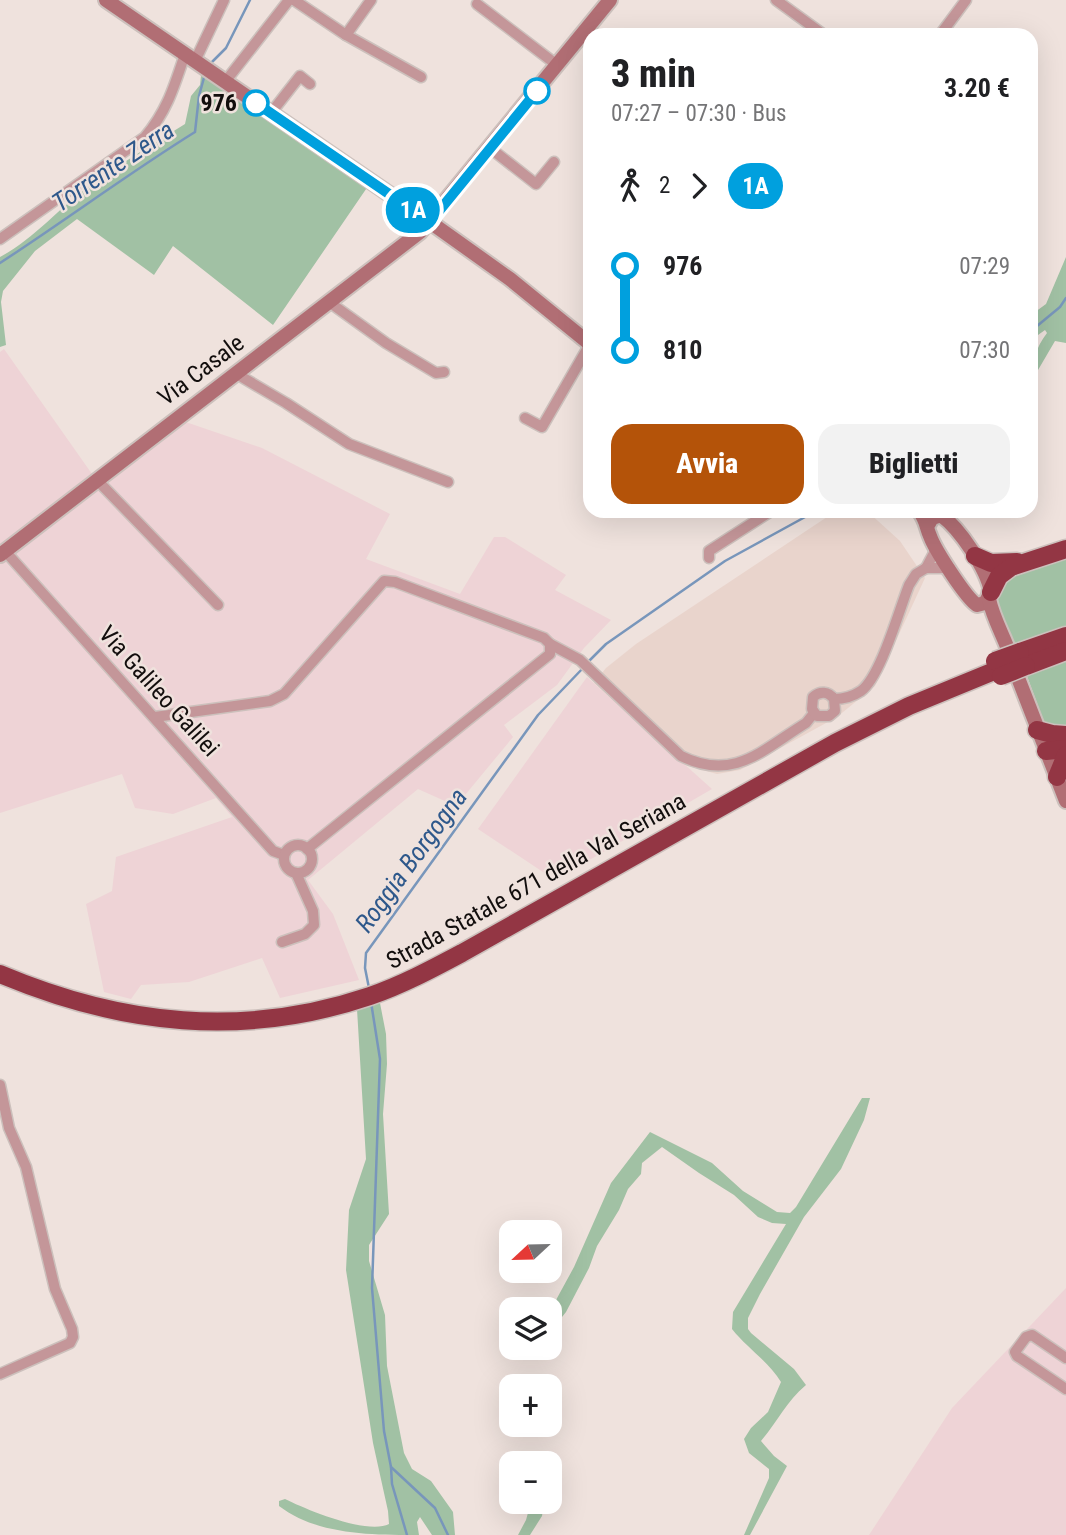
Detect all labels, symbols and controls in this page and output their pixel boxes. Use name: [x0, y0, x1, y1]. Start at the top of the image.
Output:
text: 3 min: [611, 52, 696, 96]
text: 3.20 €: [944, 73, 1010, 103]
unlabelled marker: [524, 78, 550, 104]
place label: 976: [201, 89, 237, 117]
marker: 976: [243, 90, 269, 116]
text: 07:27 – 07:30 · Bus: [611, 100, 787, 127]
water label: Torrente Zerra: [46, 114, 180, 218]
icon: walk: [611, 167, 649, 205]
icon: forward: [680, 167, 718, 205]
text: 2: [659, 172, 670, 199]
text: 1A: [742, 172, 769, 200]
line badge: 1A: [382, 187, 444, 233]
text: 1A: [400, 196, 426, 224]
text: 976: [663, 251, 702, 281]
text: 07:29: [959, 253, 1010, 280]
street label: Via Casale: [153, 329, 249, 411]
text: 810: [663, 335, 702, 365]
text: 07:30: [959, 337, 1010, 364]
button: Avvia: [611, 424, 804, 504]
button: Biglietti: [818, 424, 1010, 504]
street label: Via Galileo Galilei: [93, 620, 225, 762]
water label: Roggia Borgogna: [349, 782, 473, 938]
street label: Strada Statale 671 della Val Seriana: [382, 787, 690, 975]
north arrow: [499, 1220, 562, 1283]
map controls: [499, 1220, 562, 1514]
button: layers: [499, 1297, 562, 1360]
button: +: [499, 1374, 562, 1437]
button: −: [499, 1451, 562, 1514]

